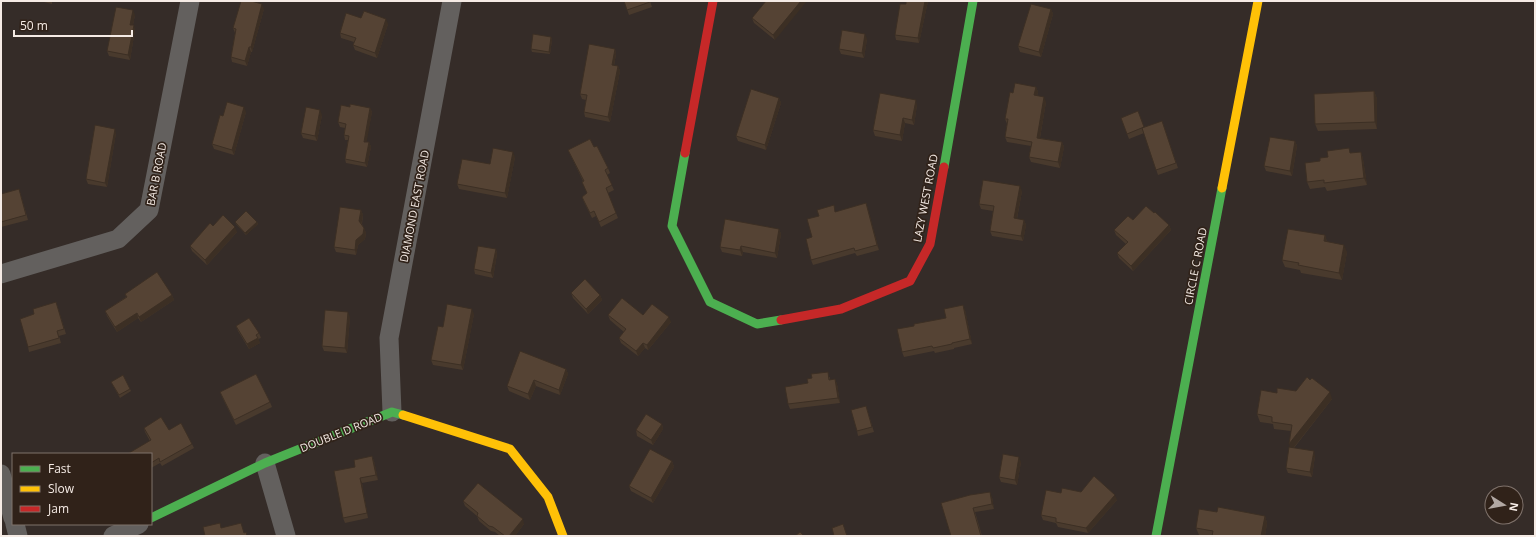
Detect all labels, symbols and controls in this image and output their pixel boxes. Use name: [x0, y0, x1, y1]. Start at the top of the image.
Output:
scale bar: [14, 12, 132, 38]
text: 50 m: [20, 17, 48, 34]
street label: BAR B ROAD: [143, 141, 169, 207]
street label: DIAMOND EAST ROAD: [396, 149, 432, 263]
street label: LAZY WEST ROAD: [909, 153, 941, 243]
street label: CIRCLE C ROAD: [1180, 226, 1210, 306]
street label: DOUBLE D ROAD: [298, 409, 384, 455]
legend: [12, 453, 152, 525]
text: Fast: [48, 460, 71, 477]
text: Slow: [48, 480, 75, 497]
north arrow: [1484, 485, 1524, 525]
text: Jam: [47, 500, 69, 517]
text: N: [1506, 501, 1523, 513]

